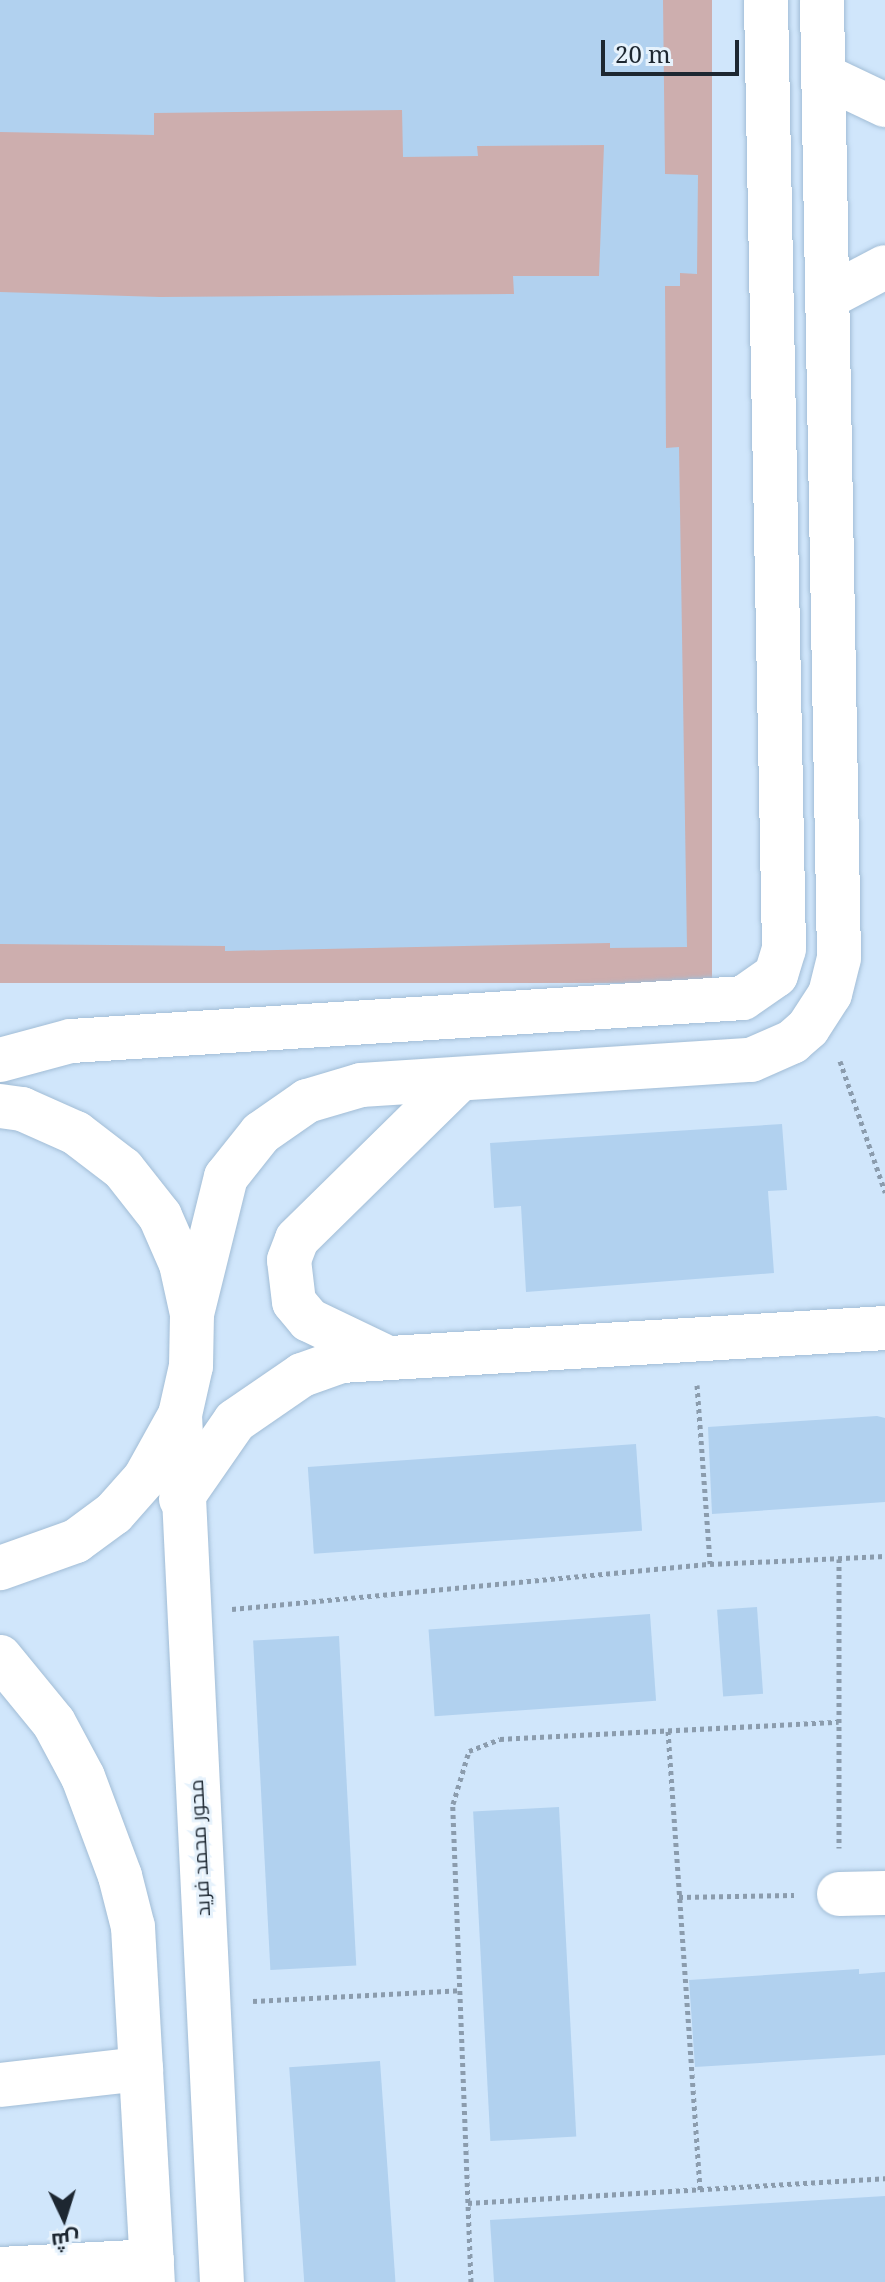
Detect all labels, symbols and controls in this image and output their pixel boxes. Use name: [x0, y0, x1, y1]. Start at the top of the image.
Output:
scale bar: [605, 24, 743, 74]
text: 20 m: [615, 37, 671, 70]
street label: محور محمد فريد: [183, 1779, 215, 1917]
north arrow: [24, 2178, 104, 2258]
text: ش: [51, 2226, 81, 2258]

